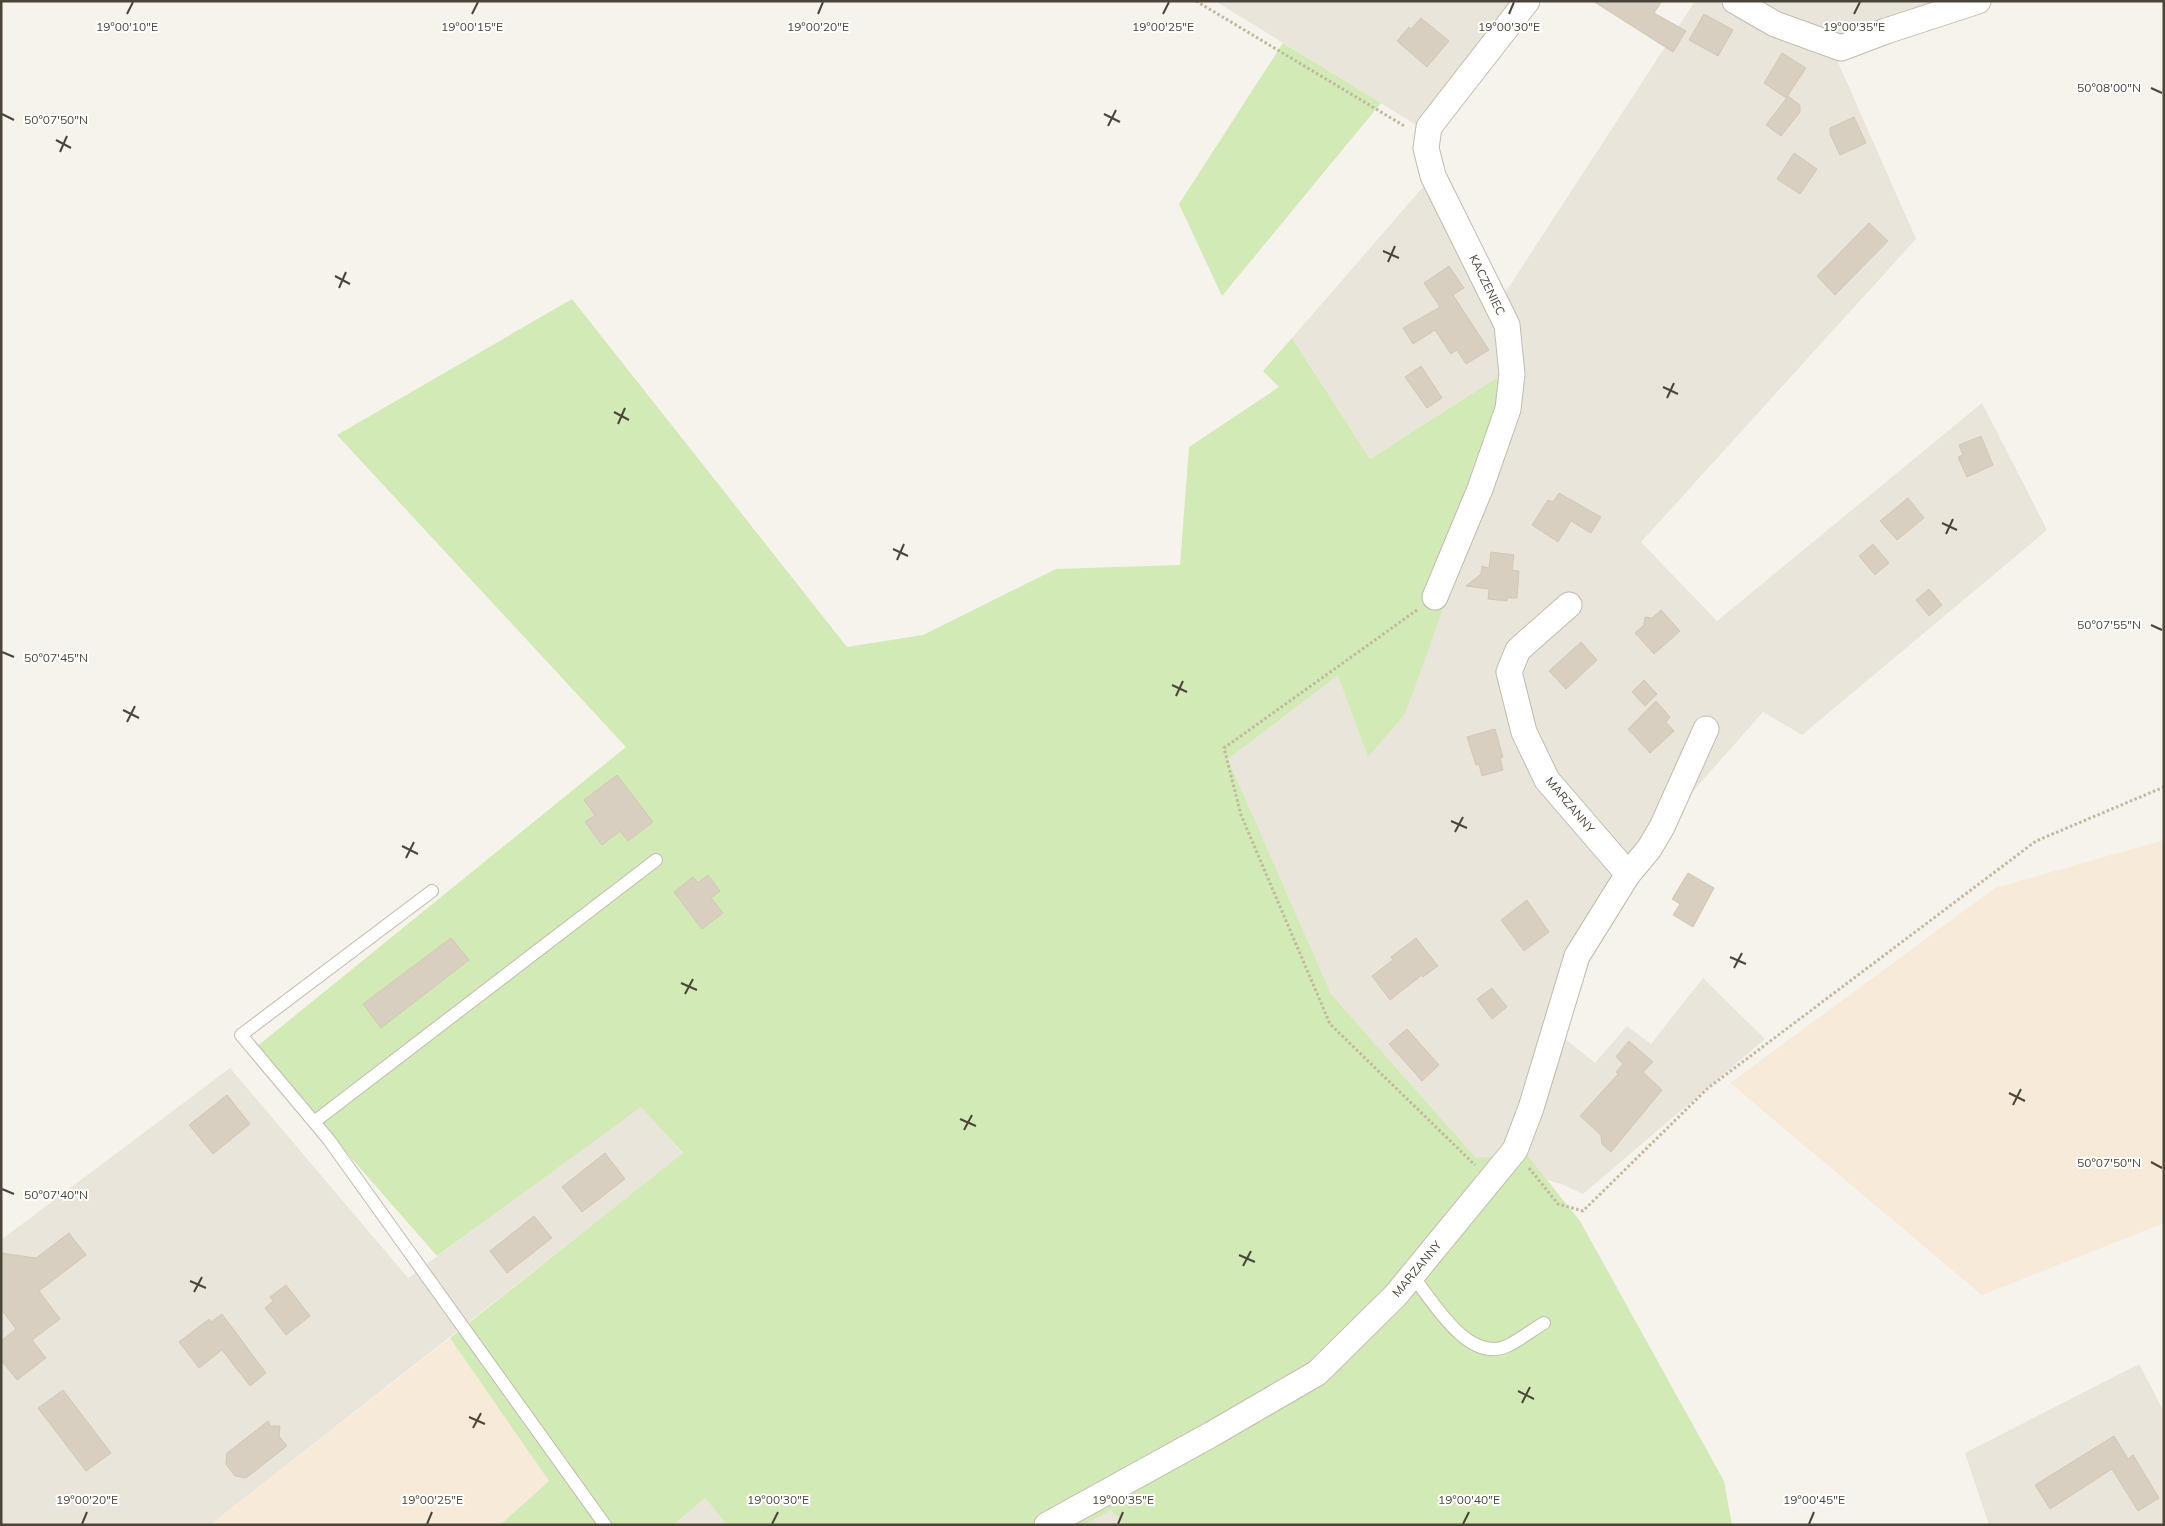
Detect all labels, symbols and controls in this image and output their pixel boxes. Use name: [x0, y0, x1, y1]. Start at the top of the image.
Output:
text: 19°00'10"E: [96, 19, 158, 34]
text: 19°00'15"E: [441, 19, 503, 34]
text: 19°00'20"E: [787, 19, 849, 34]
text: 19°00'25"E: [1132, 19, 1194, 34]
text: 19°00'30"E: [1478, 19, 1540, 34]
text: 19°00'35"E: [1823, 19, 1885, 34]
text: 50°08'00"N: [2077, 80, 2141, 95]
text: 50°07'50"N: [24, 112, 88, 127]
street label: KACZENIEC: [1466, 252, 1509, 318]
text: 50°07'55"N: [2077, 617, 2141, 632]
text: 50°07'45"N: [24, 650, 88, 665]
street label: MARZANNY: [1543, 774, 1599, 836]
text: 50°07'50"N: [2077, 1155, 2141, 1170]
text: 50°07'40"N: [24, 1187, 88, 1202]
street label: MARZANNY: [1389, 1237, 1445, 1300]
text: 19°00'20"E: [56, 1492, 118, 1507]
text: 19°00'25"E: [401, 1492, 463, 1507]
text: 19°00'30"E: [747, 1492, 809, 1507]
text: 19°00'35"E: [1092, 1492, 1154, 1507]
text: 19°00'40"E: [1438, 1492, 1500, 1507]
text: 19°00'45"E: [1783, 1492, 1845, 1507]

